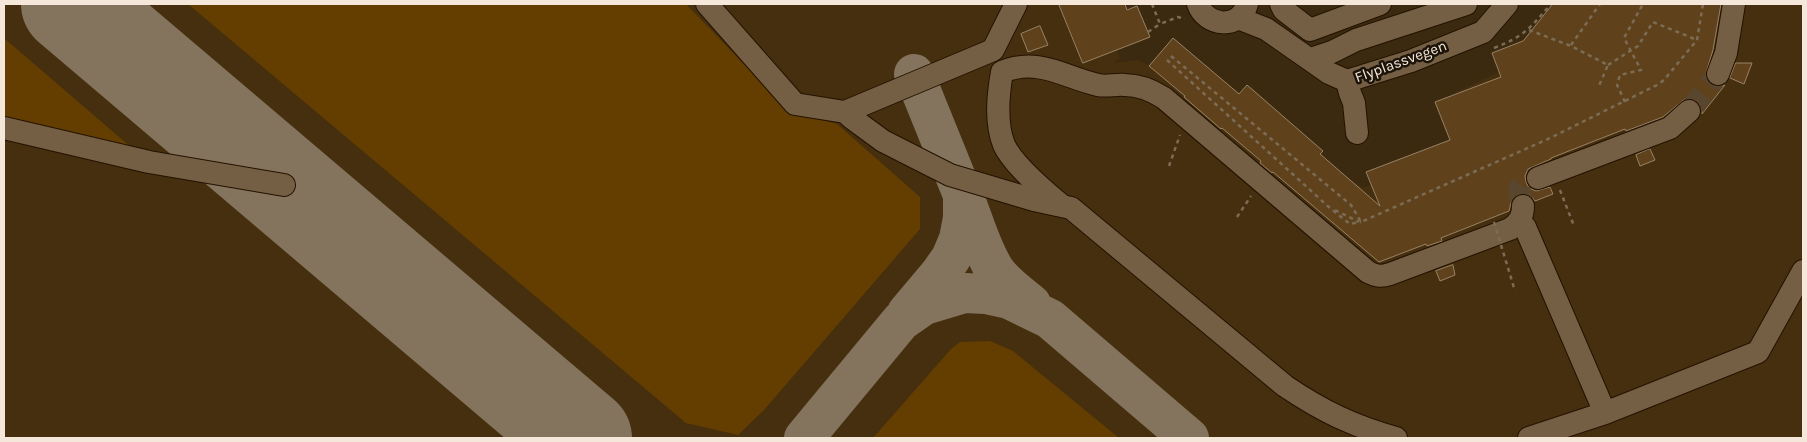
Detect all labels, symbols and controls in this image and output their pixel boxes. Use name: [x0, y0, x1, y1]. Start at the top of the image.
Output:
street label: Flyplassvegen: [1353, 37, 1449, 87]

